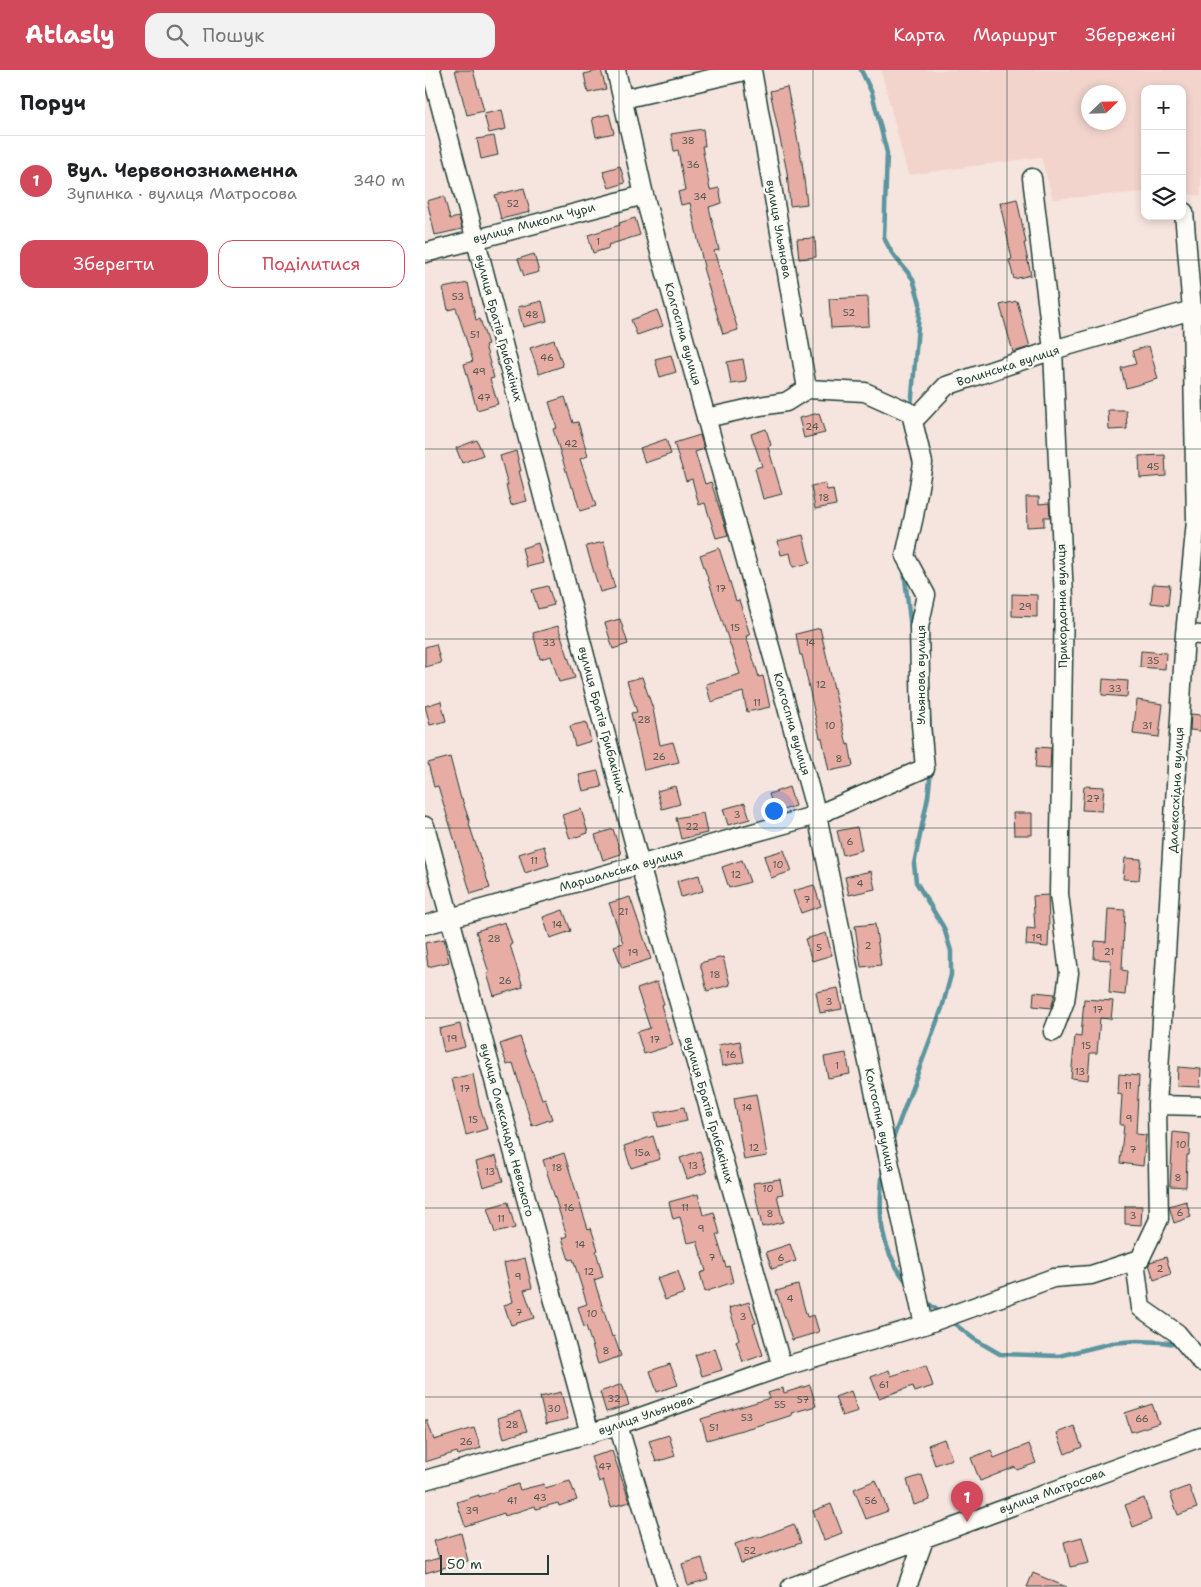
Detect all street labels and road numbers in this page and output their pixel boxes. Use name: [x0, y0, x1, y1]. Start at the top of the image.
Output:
street label: вулиця Ульянова: [762, 178, 796, 280]
street label: вулиця Миколи Чури: [471, 199, 597, 247]
street label: вулиця Братів Грибакіних: [472, 253, 526, 403]
street label: Колгоспна вулиця: [661, 281, 705, 387]
street label: Волинська вулиця: [955, 342, 1061, 390]
street label: Прикордонна вулиця: [1053, 544, 1071, 668]
street label: Ульянова вулиця: [913, 625, 929, 725]
street label: вулиця Братів Грибакіних: [575, 645, 629, 795]
street label: Колгоспна вулиця: [770, 671, 814, 777]
street label: Далекосхідна вулиця: [1165, 726, 1187, 854]
street label: Маршальська вулиця: [557, 845, 685, 895]
street label: вулиця Братів Грибакіних: [680, 1035, 738, 1185]
street label: вулиця Олександра Невського: [476, 1041, 538, 1219]
street label: Колгоспна вулиця: [861, 1066, 899, 1174]
street label: вулиця Ульянова: [596, 1391, 696, 1439]
street label: вулиця Матросова: [997, 1464, 1108, 1518]

